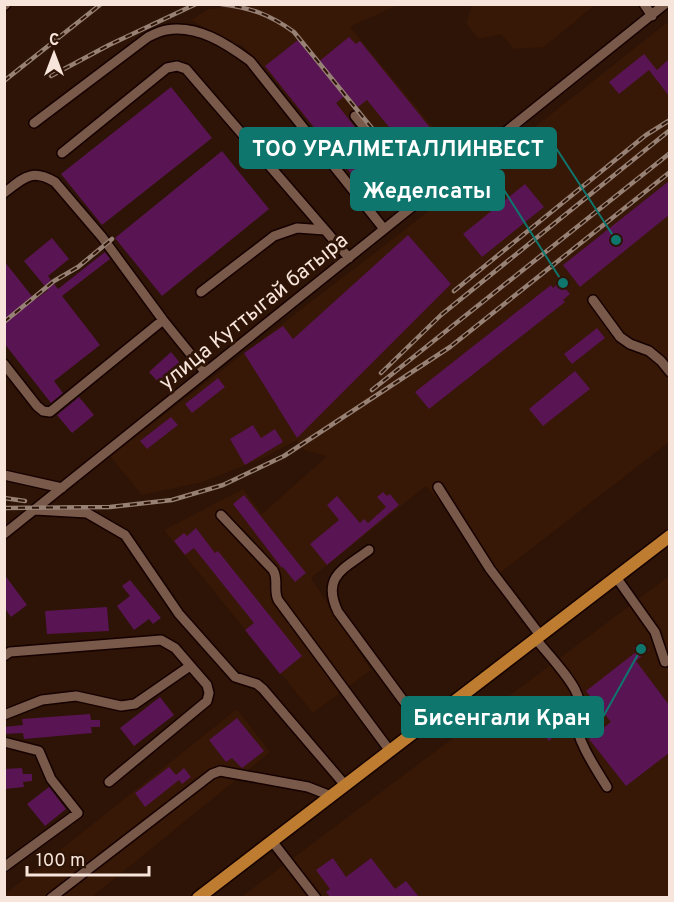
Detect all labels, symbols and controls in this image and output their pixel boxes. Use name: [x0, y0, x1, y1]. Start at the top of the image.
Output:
north arrow: [24, 24, 84, 84]
text: С: [49, 31, 59, 51]
callout: ТОО УРАЛМЕТАЛЛИНВЕСТ: [240, 128, 556, 168]
text: ТОО УРАЛМЕТАЛЛИНВЕСТ: [252, 137, 544, 164]
callout: Жеделсаты: [351, 170, 504, 210]
text: Жеделсаты: [363, 179, 491, 206]
street label: улица Куттыгай батыра: [154, 228, 354, 397]
callout: Бисенгали Кран: [402, 697, 603, 737]
text: Бисенгали Кран: [413, 706, 591, 733]
scale bar: [27, 839, 148, 877]
text: 100 m: [36, 850, 85, 873]

